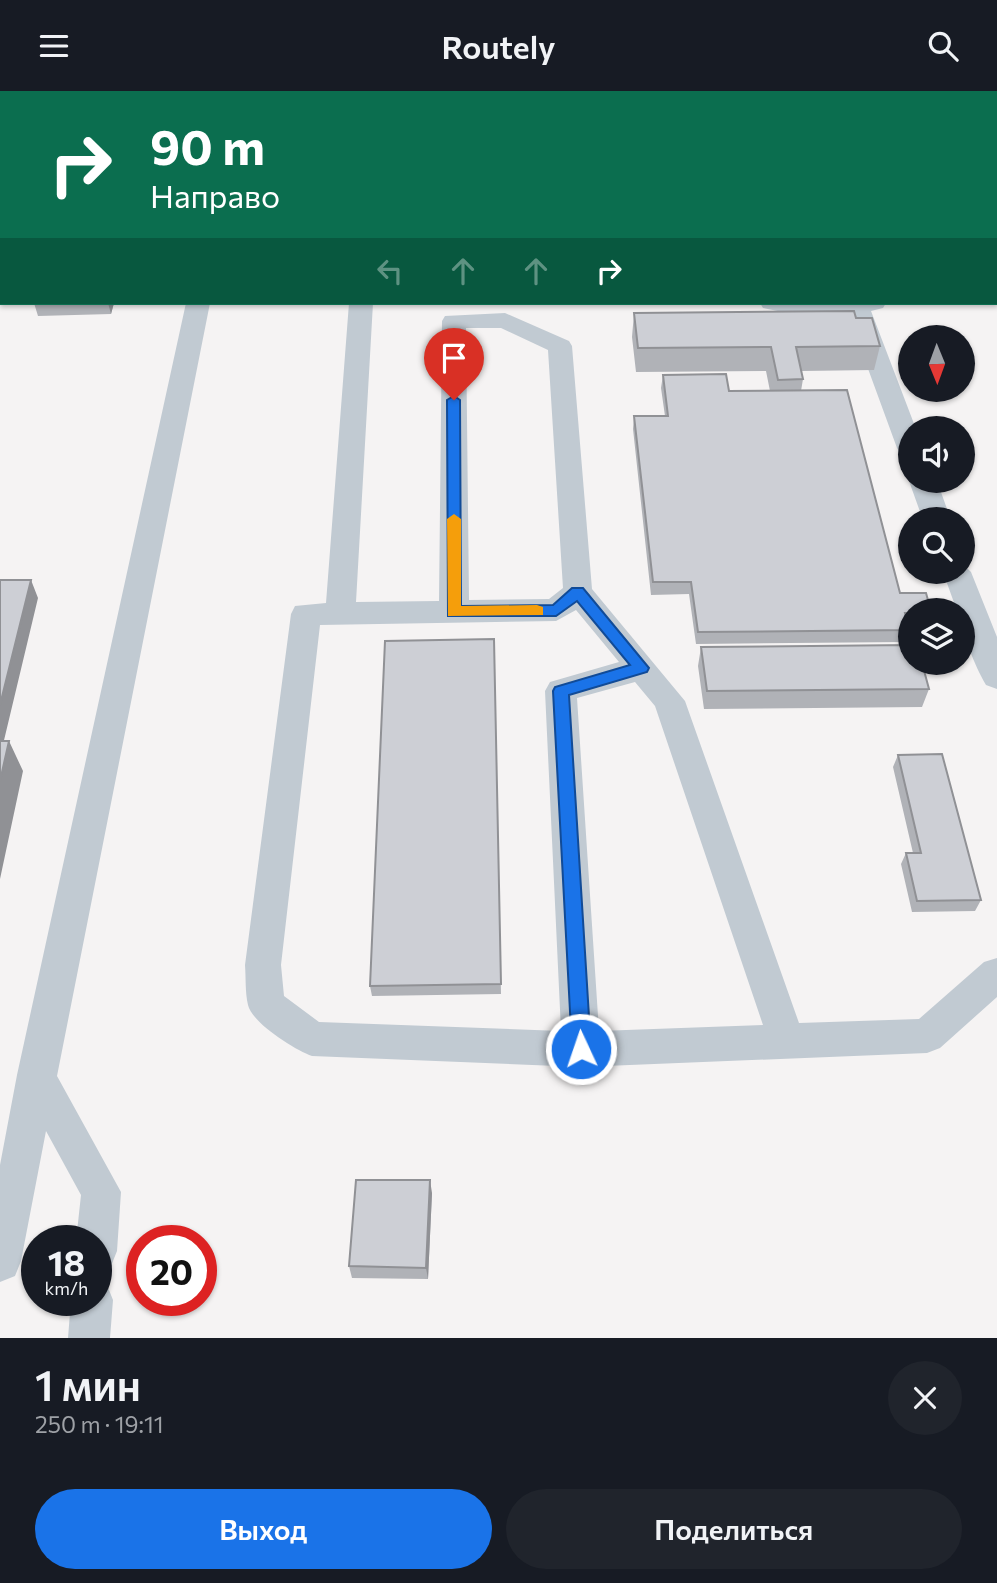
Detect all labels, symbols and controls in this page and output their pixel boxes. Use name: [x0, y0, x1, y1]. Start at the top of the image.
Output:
text: Routely: [442, 26, 555, 66]
icon: menu: [35, 27, 73, 65]
icon: search: [924, 27, 962, 65]
text: 90 m: [150, 115, 265, 175]
icon: right: [35, 119, 126, 210]
text: Направо: [150, 175, 280, 215]
icon: left: [371, 252, 409, 290]
icon: ahead: [444, 252, 482, 290]
icon: ahead: [517, 252, 555, 290]
icon: right: [590, 252, 628, 290]
north arrow: [898, 325, 975, 403]
map controls: [898, 325, 975, 675]
pin: [424, 328, 484, 400]
icon: arrive: [435, 339, 473, 377]
button: sound: [898, 416, 975, 493]
button: search: [898, 507, 975, 584]
button: layers: [898, 598, 975, 675]
position arrow: [544, 1012, 618, 1086]
speed limit sign: 20: [126, 1225, 217, 1316]
text: 18: [48, 1240, 85, 1283]
text: km/h: [45, 1277, 88, 1299]
text: 1 мин: [35, 1358, 141, 1410]
button: close: [888, 1361, 962, 1435]
text: 250 m · 19:11: [35, 1410, 164, 1438]
button: Выход: [35, 1489, 492, 1569]
button: Поделиться: [506, 1489, 962, 1569]

